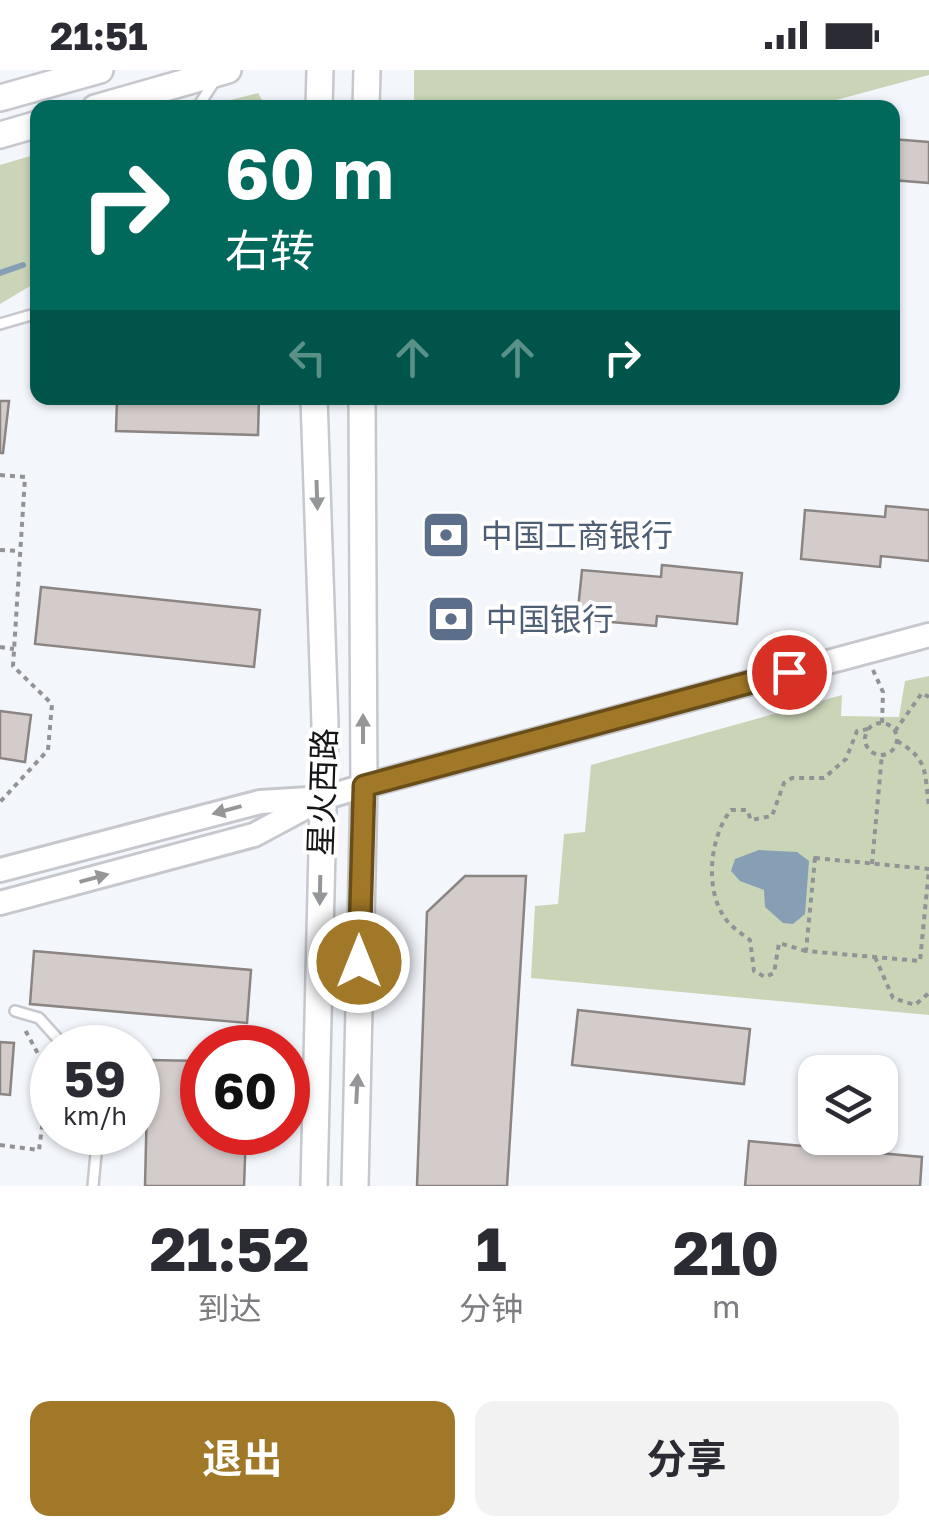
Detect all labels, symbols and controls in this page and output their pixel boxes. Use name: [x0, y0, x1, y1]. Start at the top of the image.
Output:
text: 21:51: [50, 13, 148, 58]
text: 60 m: [225, 130, 394, 214]
icon: right: [60, 140, 190, 270]
text: 右转: [225, 223, 315, 277]
icon: left: [280, 330, 335, 385]
icon: ahead: [385, 330, 440, 385]
icon: ahead: [490, 330, 545, 385]
icon: right: [595, 330, 650, 385]
one-way arrow: [309, 479, 325, 511]
bank icon: 中国工商银行: [420, 509, 472, 561]
place label: 中国工商银行: [481, 516, 673, 554]
bank icon: 中国银行: [425, 593, 477, 645]
place label: 中国银行: [486, 600, 614, 638]
pin: [747, 630, 832, 715]
icon: arrive: [762, 645, 817, 700]
one-way arrow: [355, 712, 371, 744]
street label: 星火西路: [301, 727, 343, 857]
one-way arrow: [211, 803, 242, 819]
one-way arrow: [79, 870, 110, 885]
one-way arrow: [311, 874, 327, 906]
position arrow: [307, 910, 411, 1014]
speed limit sign: 60: [180, 1025, 310, 1155]
text: 59: [64, 1048, 126, 1108]
map controls: [798, 1055, 898, 1155]
button: layers: [798, 1055, 898, 1155]
one-way arrow: [350, 1072, 366, 1104]
text: km/h: [63, 1100, 127, 1131]
text: 21:52: [150, 1212, 310, 1284]
text: 1: [476, 1212, 507, 1284]
text: 210: [673, 1216, 779, 1288]
text: m: [712, 1287, 740, 1325]
text: 到达: [198, 1289, 262, 1327]
text: 分钟: [459, 1289, 523, 1327]
button: 退出: [30, 1401, 455, 1516]
button: 分享: [475, 1401, 899, 1516]

